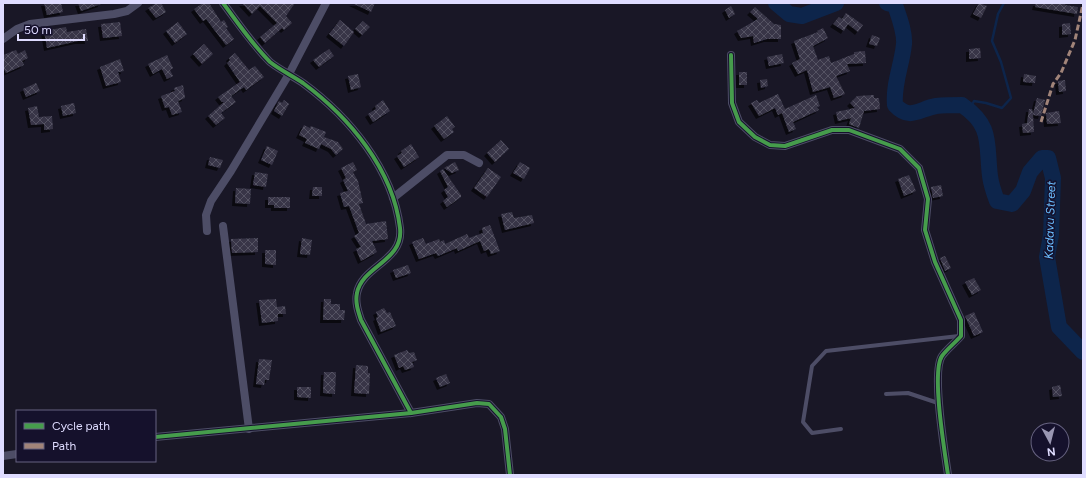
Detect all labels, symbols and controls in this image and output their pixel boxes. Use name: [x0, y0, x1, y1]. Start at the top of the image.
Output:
scale bar: [18, 16, 84, 42]
text: 50 m: [24, 23, 52, 37]
water label: Kadavu Street: [1042, 180, 1058, 259]
legend: [16, 410, 156, 462]
text: Cycle path: [52, 419, 110, 433]
north arrow: [1030, 422, 1070, 462]
text: Path: [52, 439, 76, 453]
text: N: [1046, 444, 1056, 458]

